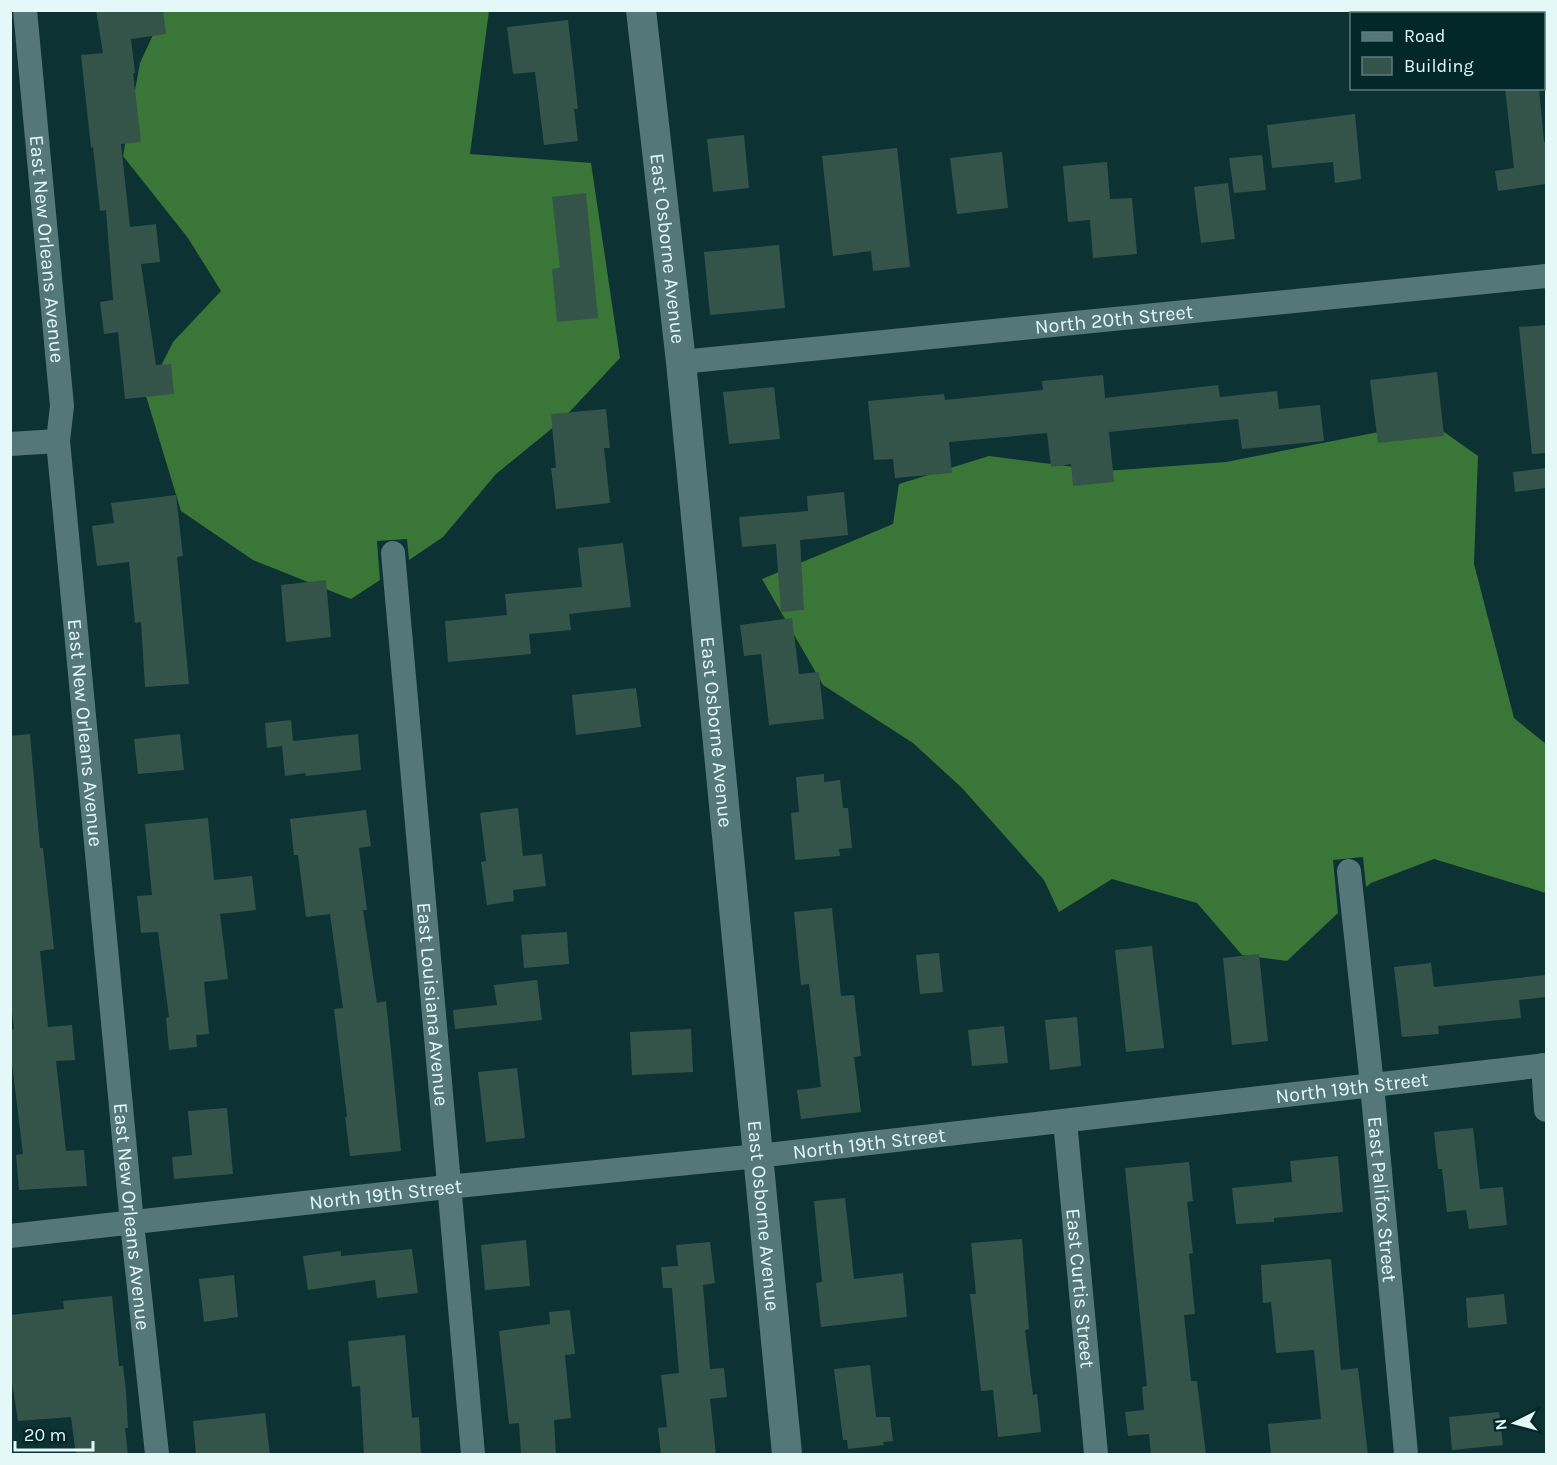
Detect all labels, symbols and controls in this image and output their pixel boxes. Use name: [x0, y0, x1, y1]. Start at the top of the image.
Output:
legend: [1350, 12, 1545, 90]
text: Road: [1404, 25, 1445, 47]
text: Building: [1404, 55, 1474, 77]
street label: East New Orleans Avenue: [25, 134, 69, 364]
street label: East Osborne Avenue: [646, 152, 690, 345]
street label: North 20th Street: [1034, 300, 1195, 338]
street label: East New Orleans Avenue: [63, 618, 108, 848]
street label: East Osborne Avenue: [696, 636, 738, 828]
street label: East Louisiana Avenue: [413, 901, 454, 1107]
street label: North 19th Street: [1274, 1067, 1430, 1108]
street label: East New Orleans Avenue: [109, 1102, 155, 1331]
street label: East Palifox Street: [1363, 1115, 1402, 1284]
street label: East Osborne Avenue: [743, 1119, 785, 1312]
street label: North 19th Street: [791, 1123, 947, 1163]
street label: North 19th Street: [308, 1174, 464, 1214]
street label: East Curtis Street: [1062, 1207, 1100, 1370]
north arrow: [1485, 1393, 1545, 1453]
scale bar: [15, 1414, 93, 1452]
text: N: [1491, 1418, 1511, 1431]
text: 20 m: [24, 1424, 66, 1446]

